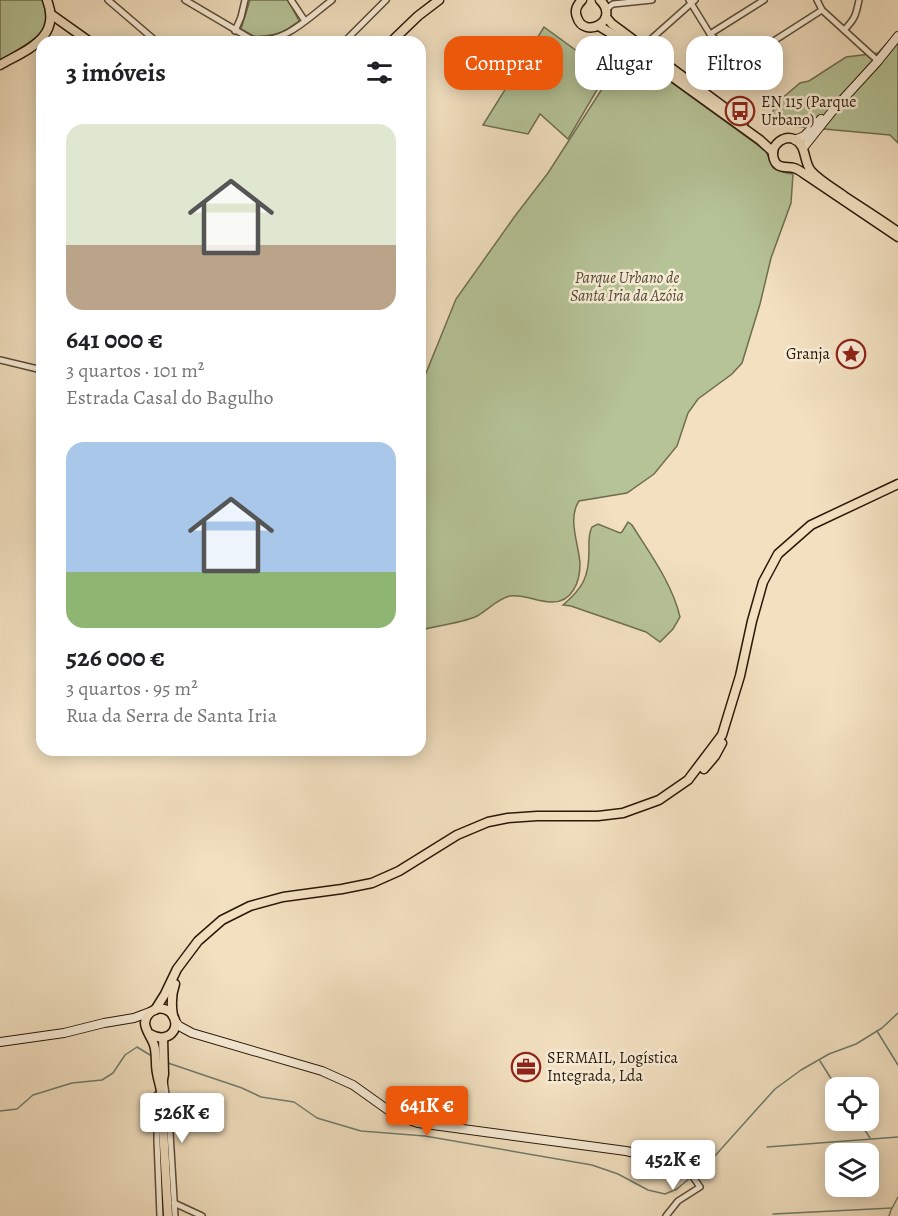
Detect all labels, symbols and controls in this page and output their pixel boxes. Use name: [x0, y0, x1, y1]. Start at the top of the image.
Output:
chip: Comprar: [444, 36, 563, 90]
chip: Alugar: [575, 36, 674, 90]
chip: Filtros: [686, 36, 783, 90]
text: 3 imóveis: [66, 55, 166, 90]
icon: filters: [363, 56, 396, 89]
place label: EN 115 (Parque Urbano): [761, 91, 857, 131]
bus stop icon: EN 115 (Parque Urbano): [724, 95, 756, 127]
icon: home: [177, 163, 285, 271]
park label: Parque Urbano de Santa Iria da Azóia: [570, 267, 684, 307]
text: 641 000 €: [66, 322, 163, 357]
place icon: Granja: [835, 338, 867, 370]
place label: Granja: [786, 343, 831, 365]
text: 3 quartos · 101 m²: [66, 357, 204, 384]
text: Estrada Casal do Bagulho: [66, 384, 274, 411]
icon: home: [177, 481, 285, 589]
text: 526 000 €: [66, 640, 165, 675]
text: 3 quartos · 95 m²: [66, 675, 198, 702]
text: Rua da Serra de Santa Iria: [66, 702, 277, 729]
place label: SERMAIL, Logística Integrada, Lda: [547, 1047, 679, 1087]
office icon: SERMAIL, Logística Integrada, Lda: [510, 1051, 542, 1083]
map controls: [825, 1077, 879, 1197]
button: locate: [825, 1077, 879, 1131]
pin: 641K €: [378, 1086, 476, 1137]
text: 641K €: [400, 1092, 454, 1119]
pin: 526K €: [133, 1093, 231, 1144]
text: 526K €: [154, 1099, 210, 1126]
pin: 452K €: [624, 1140, 722, 1191]
button: layers: [825, 1143, 879, 1197]
text: 452K €: [645, 1146, 701, 1173]

